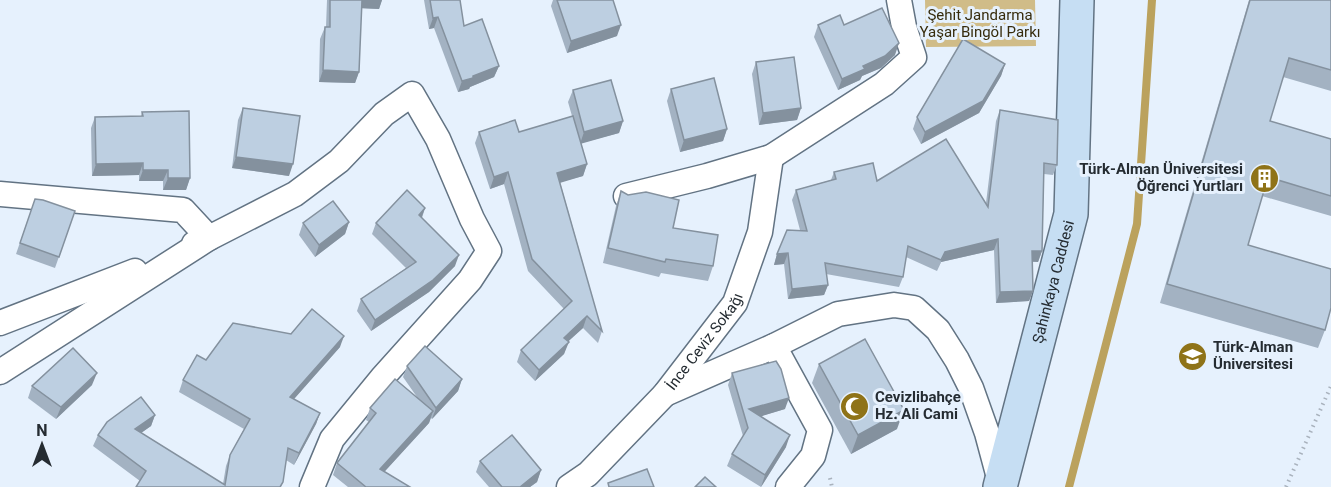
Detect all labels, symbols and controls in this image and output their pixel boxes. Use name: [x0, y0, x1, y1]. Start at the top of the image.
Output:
park label: Şehit Jandarma Yaşar Bingöl Parkı: [920, 6, 1040, 41]
place label: Türk-Alman Üniversitesi Öğrenci Yurtları: [1079, 160, 1243, 195]
building icon: Türk-Alman Üniversitesi Öğrenci Yurtları: [1248, 162, 1280, 194]
street label: Şahinkaya Caddesi: [1029, 219, 1078, 345]
street label: İnce Ceviz Sokağı: [662, 291, 747, 394]
place label: Türk-Alman Üniversitesi: [1213, 338, 1293, 373]
school or university icon: Türk-Alman Üniversitesi: [1176, 340, 1208, 372]
place label: Cevizlibahçe Hz. Ali Cami: [875, 388, 961, 423]
mosque icon: Cevizlibahçe Hz. Ali Cami: [838, 390, 870, 422]
north arrow: [12, 415, 72, 475]
text: N: [36, 421, 48, 440]

